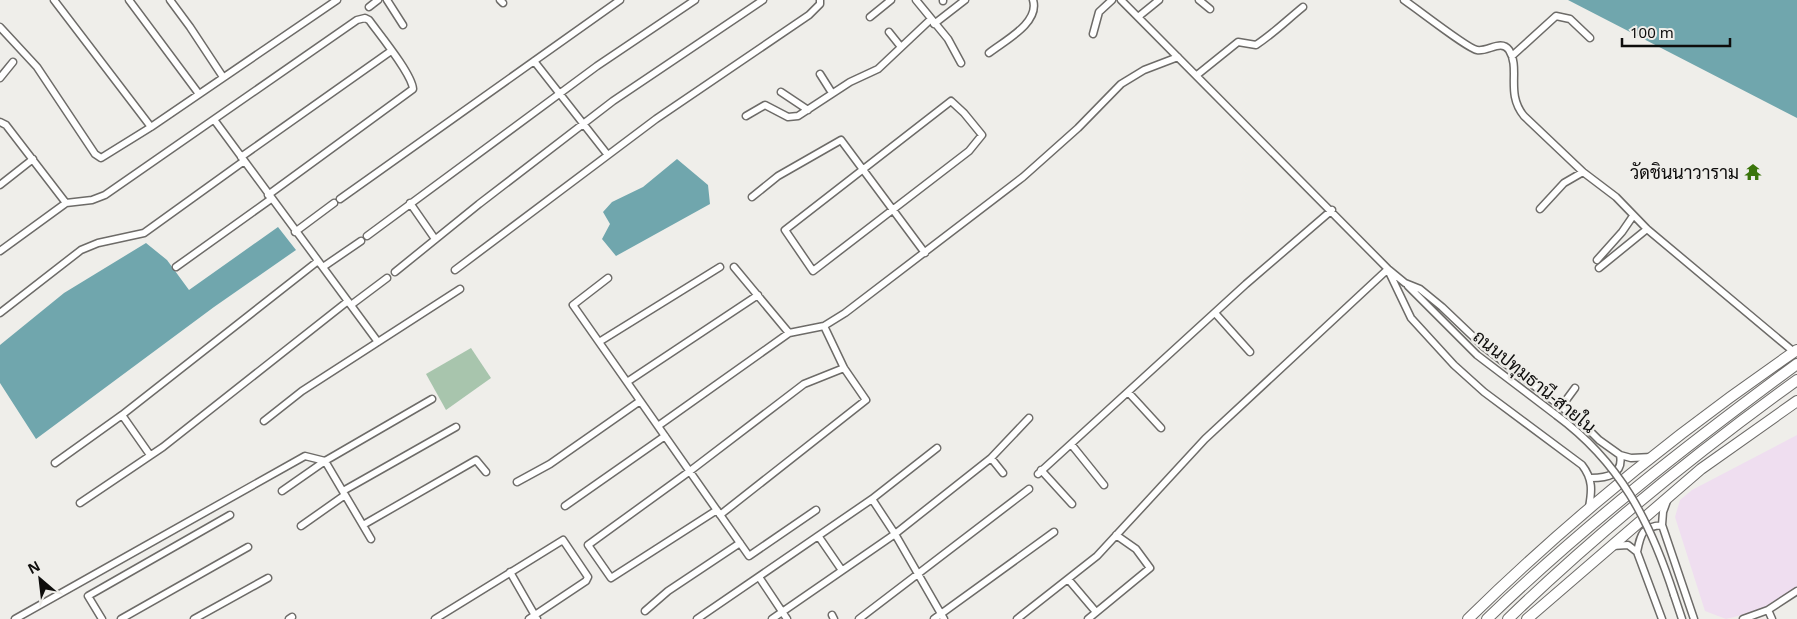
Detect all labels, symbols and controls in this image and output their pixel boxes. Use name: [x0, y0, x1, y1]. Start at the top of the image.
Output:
scale bar: [1622, 15, 1730, 47]
text: 100 m: [1630, 22, 1674, 42]
place label: วัดชินนาวาราม: [1630, 160, 1739, 184]
temple icon: วัดชินนาวาราม: [1743, 162, 1763, 182]
street label: ถนนปทุมธานี-สายใน: [1468, 324, 1601, 439]
north arrow: [15, 554, 65, 604]
text: N: [24, 556, 43, 578]

